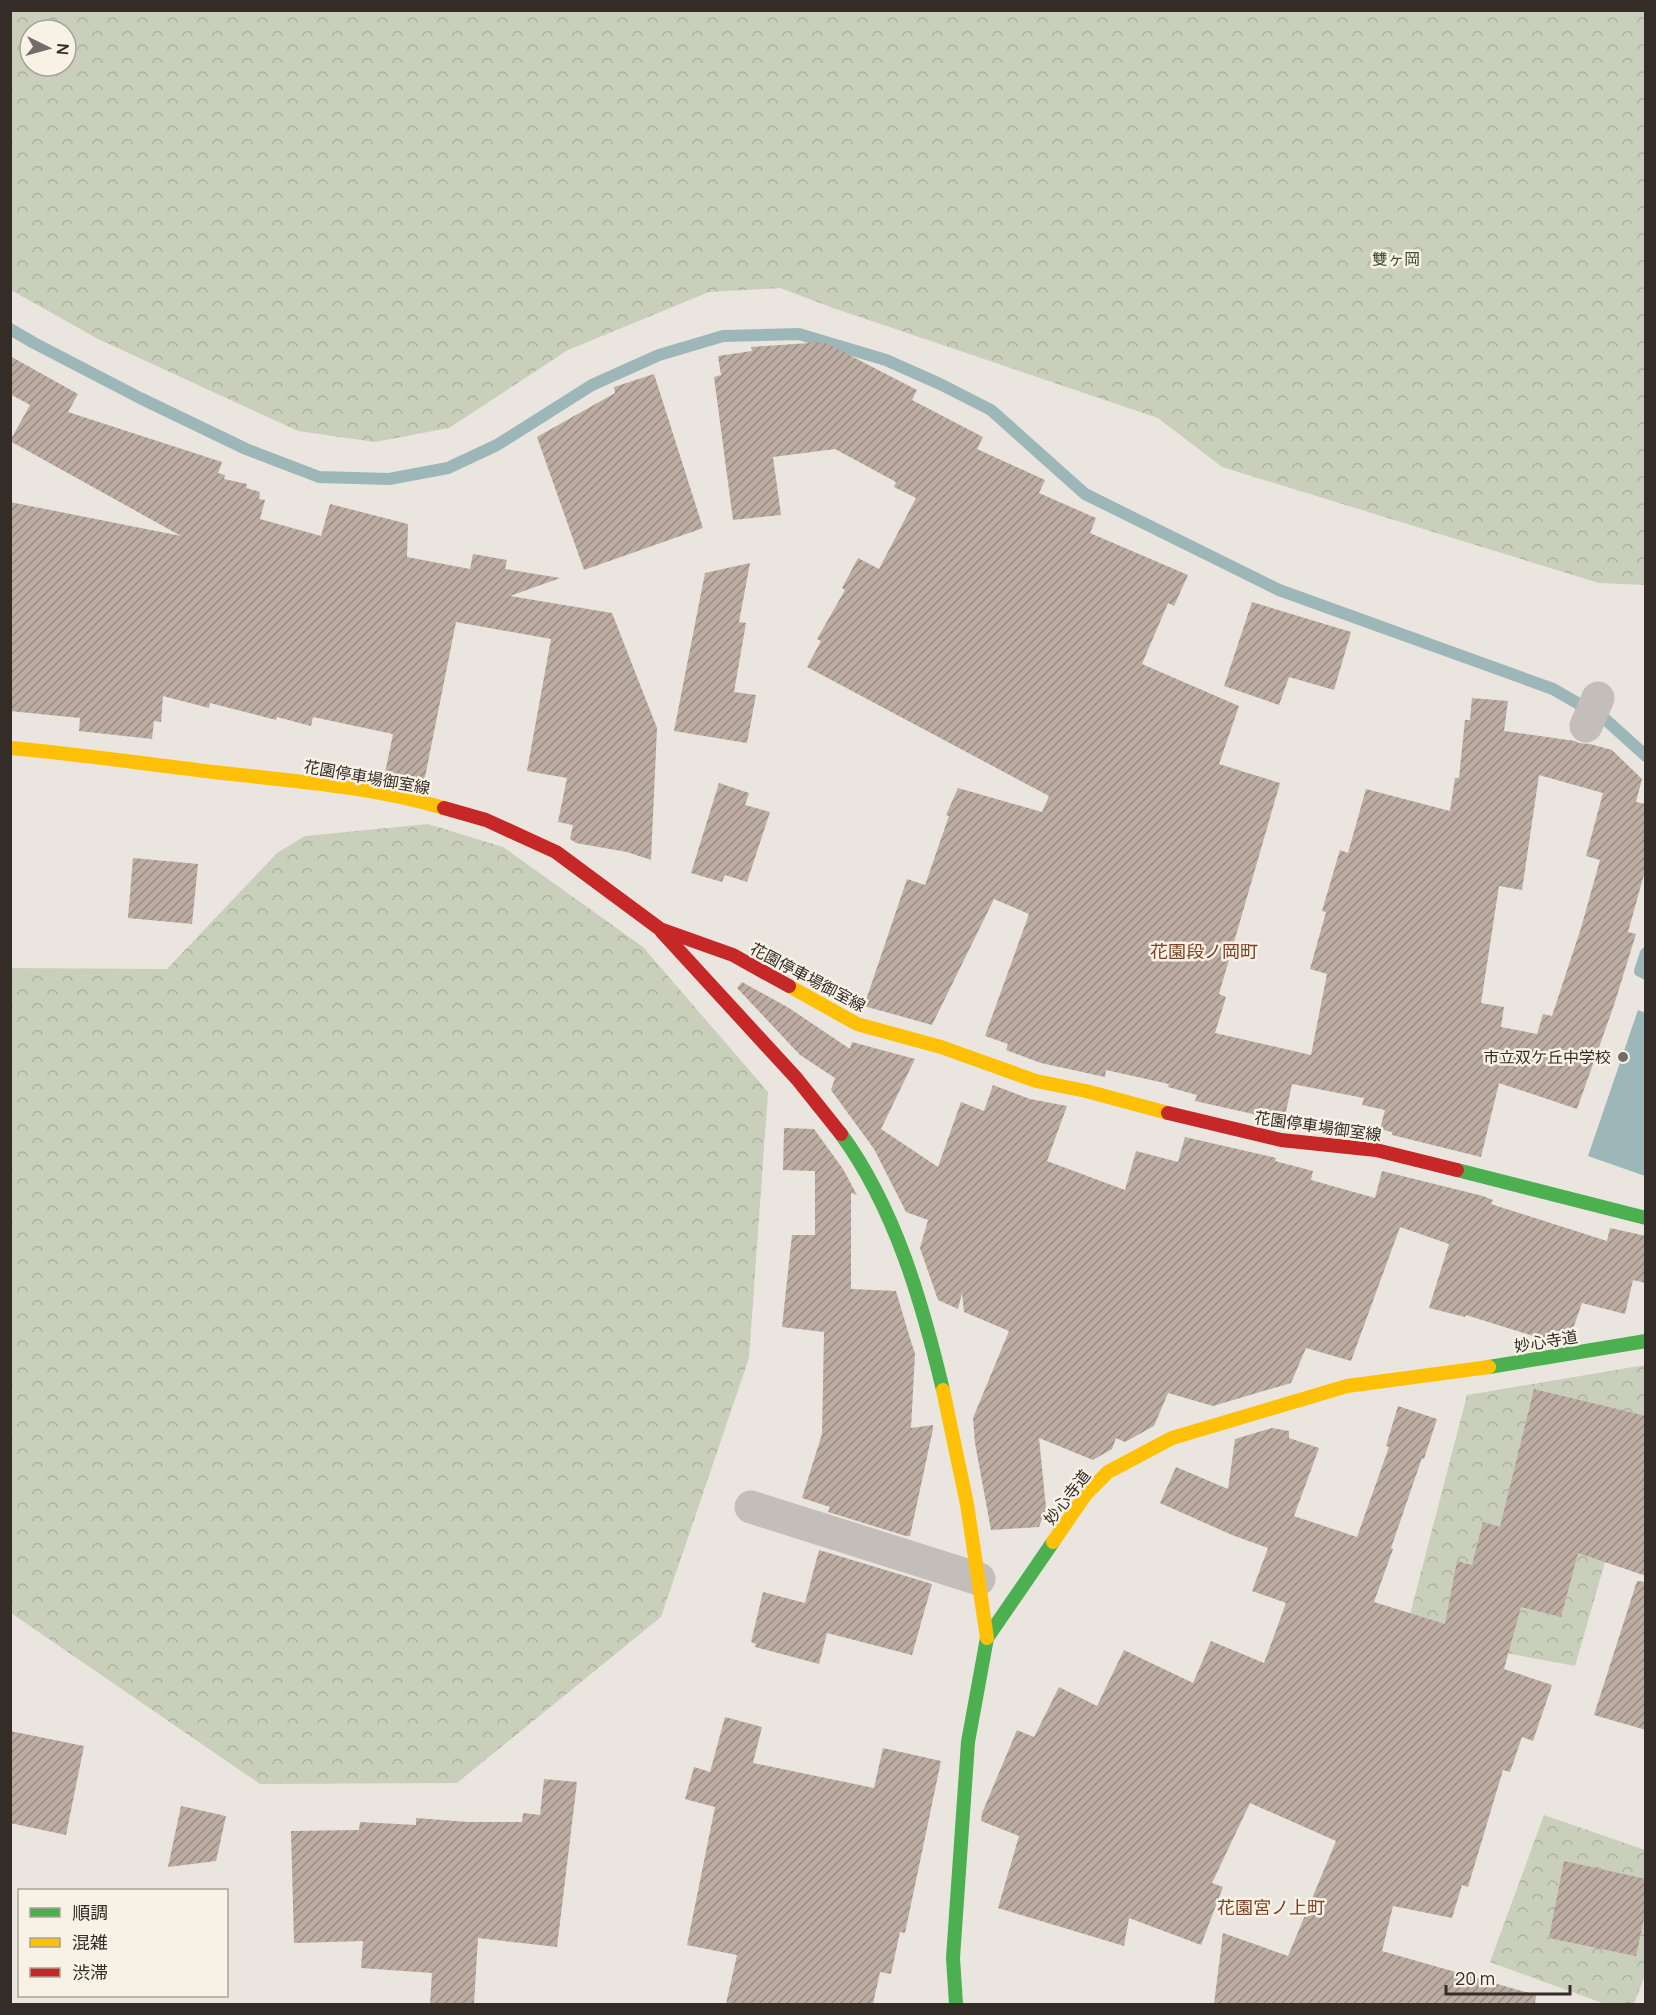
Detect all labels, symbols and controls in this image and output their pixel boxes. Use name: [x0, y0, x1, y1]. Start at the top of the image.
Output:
north arrow: [18, 18, 78, 78]
text: N: [51, 43, 74, 56]
park label: 雙ヶ岡: [1372, 248, 1420, 270]
street label: 花園停車場御室線: [302, 755, 432, 799]
street label: 花園停車場御室線: [746, 937, 870, 1017]
district label: 花園段ノ岡町: [1150, 939, 1258, 963]
place label: 市立双ケ丘中学校: [1483, 1046, 1611, 1068]
marker: 市立双ケ丘中学校: [1616, 1050, 1630, 1064]
street label: 花園停車場御室線: [1253, 1106, 1383, 1146]
street label: 妙心寺道: [1513, 1325, 1579, 1357]
street label: 妙心寺道: [1039, 1465, 1095, 1529]
legend: [18, 1889, 228, 1997]
district label: 花園宮ノ上町: [1217, 1895, 1325, 1919]
text: 順調: [72, 1900, 108, 1924]
text: 混雑: [72, 1930, 108, 1954]
scale bar: [1446, 1958, 1570, 1996]
text: 渋滞: [72, 1960, 108, 1984]
text: 20 m: [1455, 1966, 1495, 1990]

